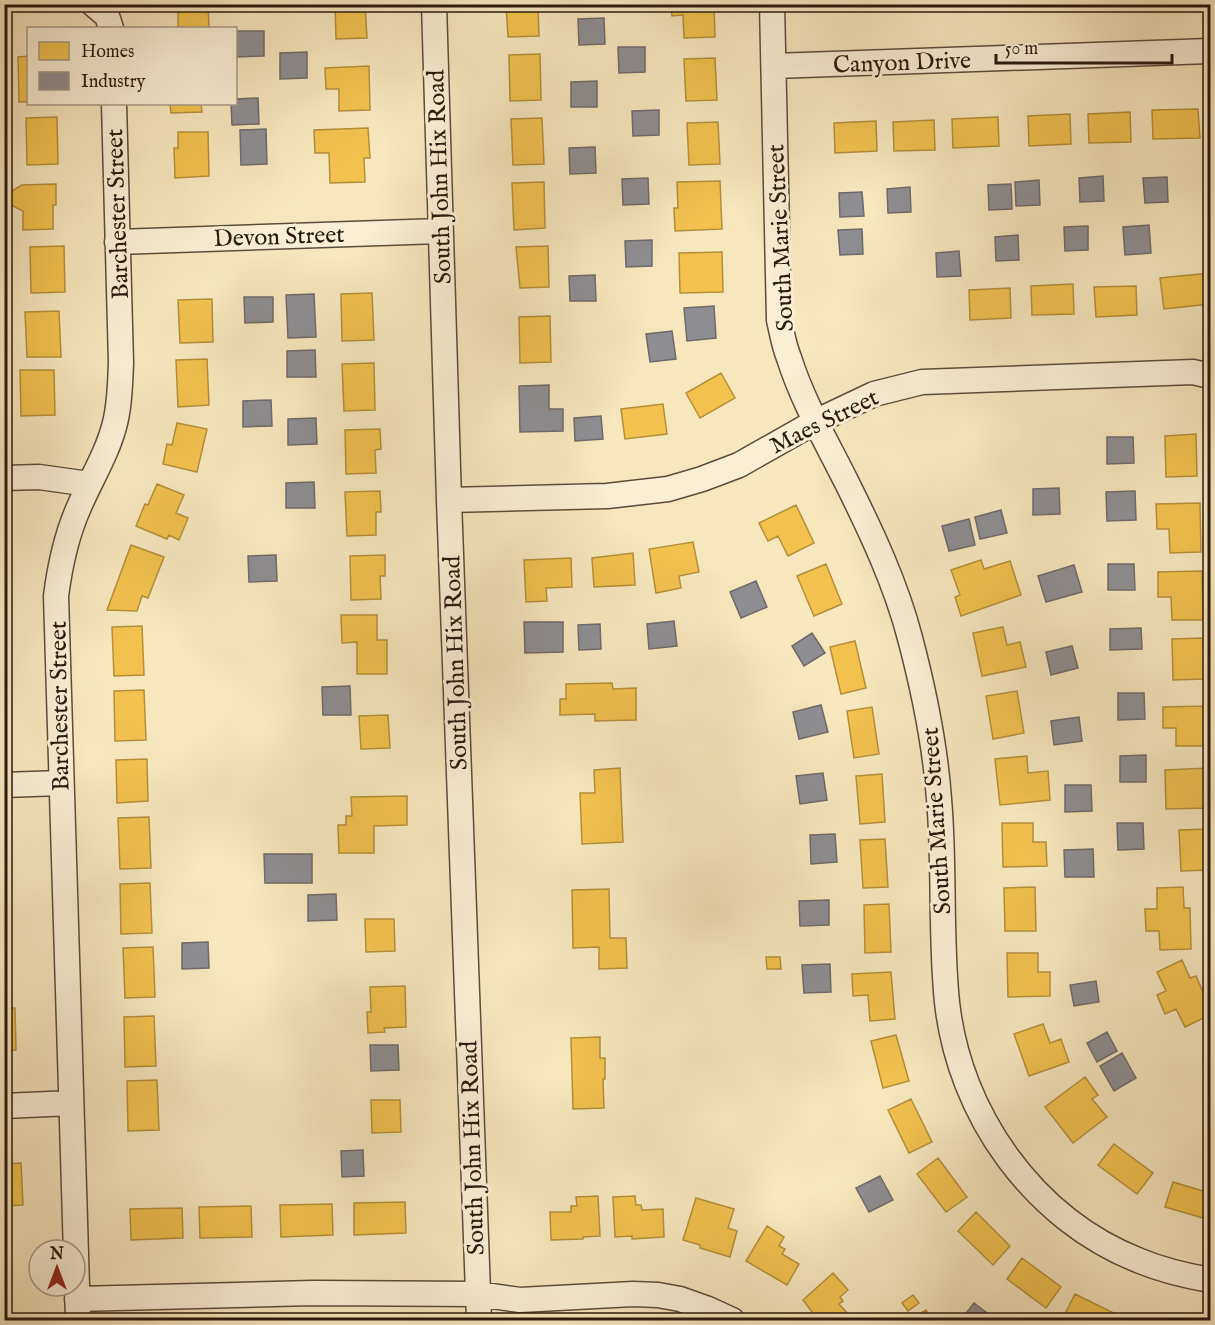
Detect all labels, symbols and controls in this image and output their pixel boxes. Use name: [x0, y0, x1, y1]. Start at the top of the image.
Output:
legend: [27, 27, 237, 105]
scale bar: [996, 27, 1172, 65]
text: 50 m: [1005, 38, 1038, 61]
text: Homes: [81, 41, 134, 64]
street label: Canyon Drive: [832, 46, 972, 81]
street label: South John Hix Road: [421, 69, 460, 285]
text: Industry: [81, 71, 145, 94]
street label: Barchester Street: [100, 128, 137, 300]
street label: South Marie Street: [761, 143, 802, 333]
street label: Devon Street: [213, 220, 345, 255]
street label: Maes Street: [765, 383, 884, 462]
street label: South John Hix Road: [437, 555, 476, 771]
street label: Barchester Street: [44, 620, 77, 791]
street label: South Marie Street: [915, 726, 960, 916]
street label: South John Hix Road: [454, 1040, 493, 1256]
north arrow: [27, 1238, 87, 1298]
text: N: [49, 1245, 64, 1265]

